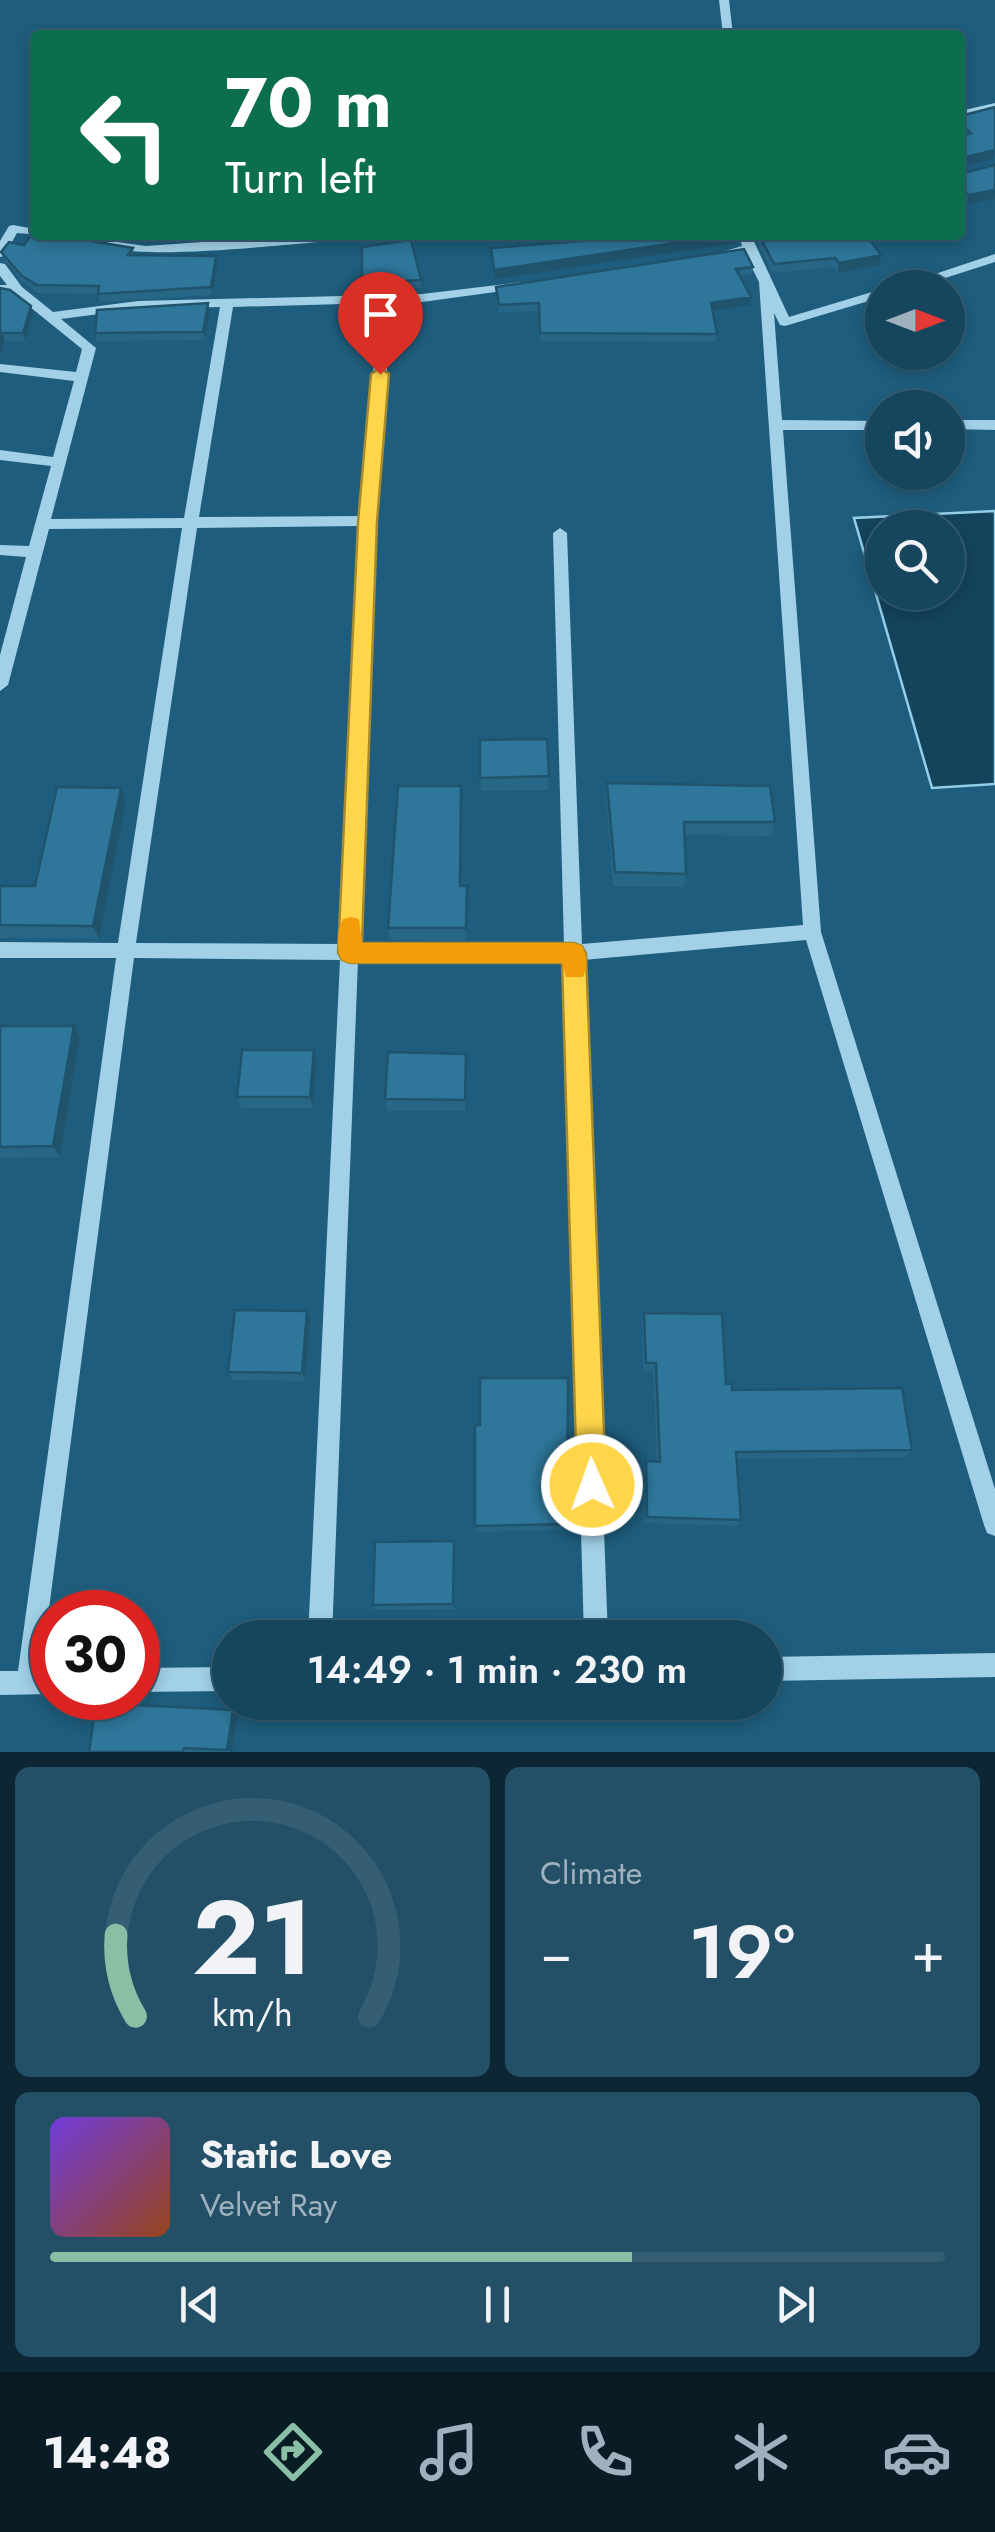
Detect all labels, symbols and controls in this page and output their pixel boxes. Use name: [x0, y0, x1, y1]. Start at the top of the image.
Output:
text: 70 m: [225, 52, 392, 153]
icon: left: [60, 70, 190, 200]
text: Turn left: [225, 145, 376, 210]
north arrow: [865, 270, 965, 370]
map controls: [865, 270, 965, 610]
pin: [338, 272, 423, 375]
icon: arrive: [353, 287, 408, 342]
button: sound: [865, 390, 965, 490]
button: search: [865, 510, 965, 610]
position arrow: [540, 1433, 644, 1537]
speed limit sign: 30: [30, 1590, 160, 1720]
text: 14:49 · 1 min · 230 m: [307, 1642, 687, 1697]
text: Climate: [540, 1850, 642, 1896]
text: 21: [192, 1863, 313, 2013]
text: 19°: [688, 1898, 795, 2006]
text: −: [540, 1913, 572, 1993]
text: +: [911, 1913, 945, 1993]
text: km/h: [212, 1988, 293, 2039]
text: Static Love: [200, 2127, 392, 2182]
text: Velvet Ray: [200, 2182, 337, 2228]
icon: previous: [172, 2277, 227, 2332]
icon: pause: [470, 2277, 525, 2332]
icon: next: [768, 2277, 823, 2332]
icon: directions: [258, 2417, 328, 2487]
icon: music: [414, 2417, 484, 2487]
icon: phone: [570, 2417, 640, 2487]
icon: climate: [726, 2417, 796, 2487]
icon: car: [882, 2417, 952, 2487]
text: 14:48: [43, 2420, 171, 2485]

